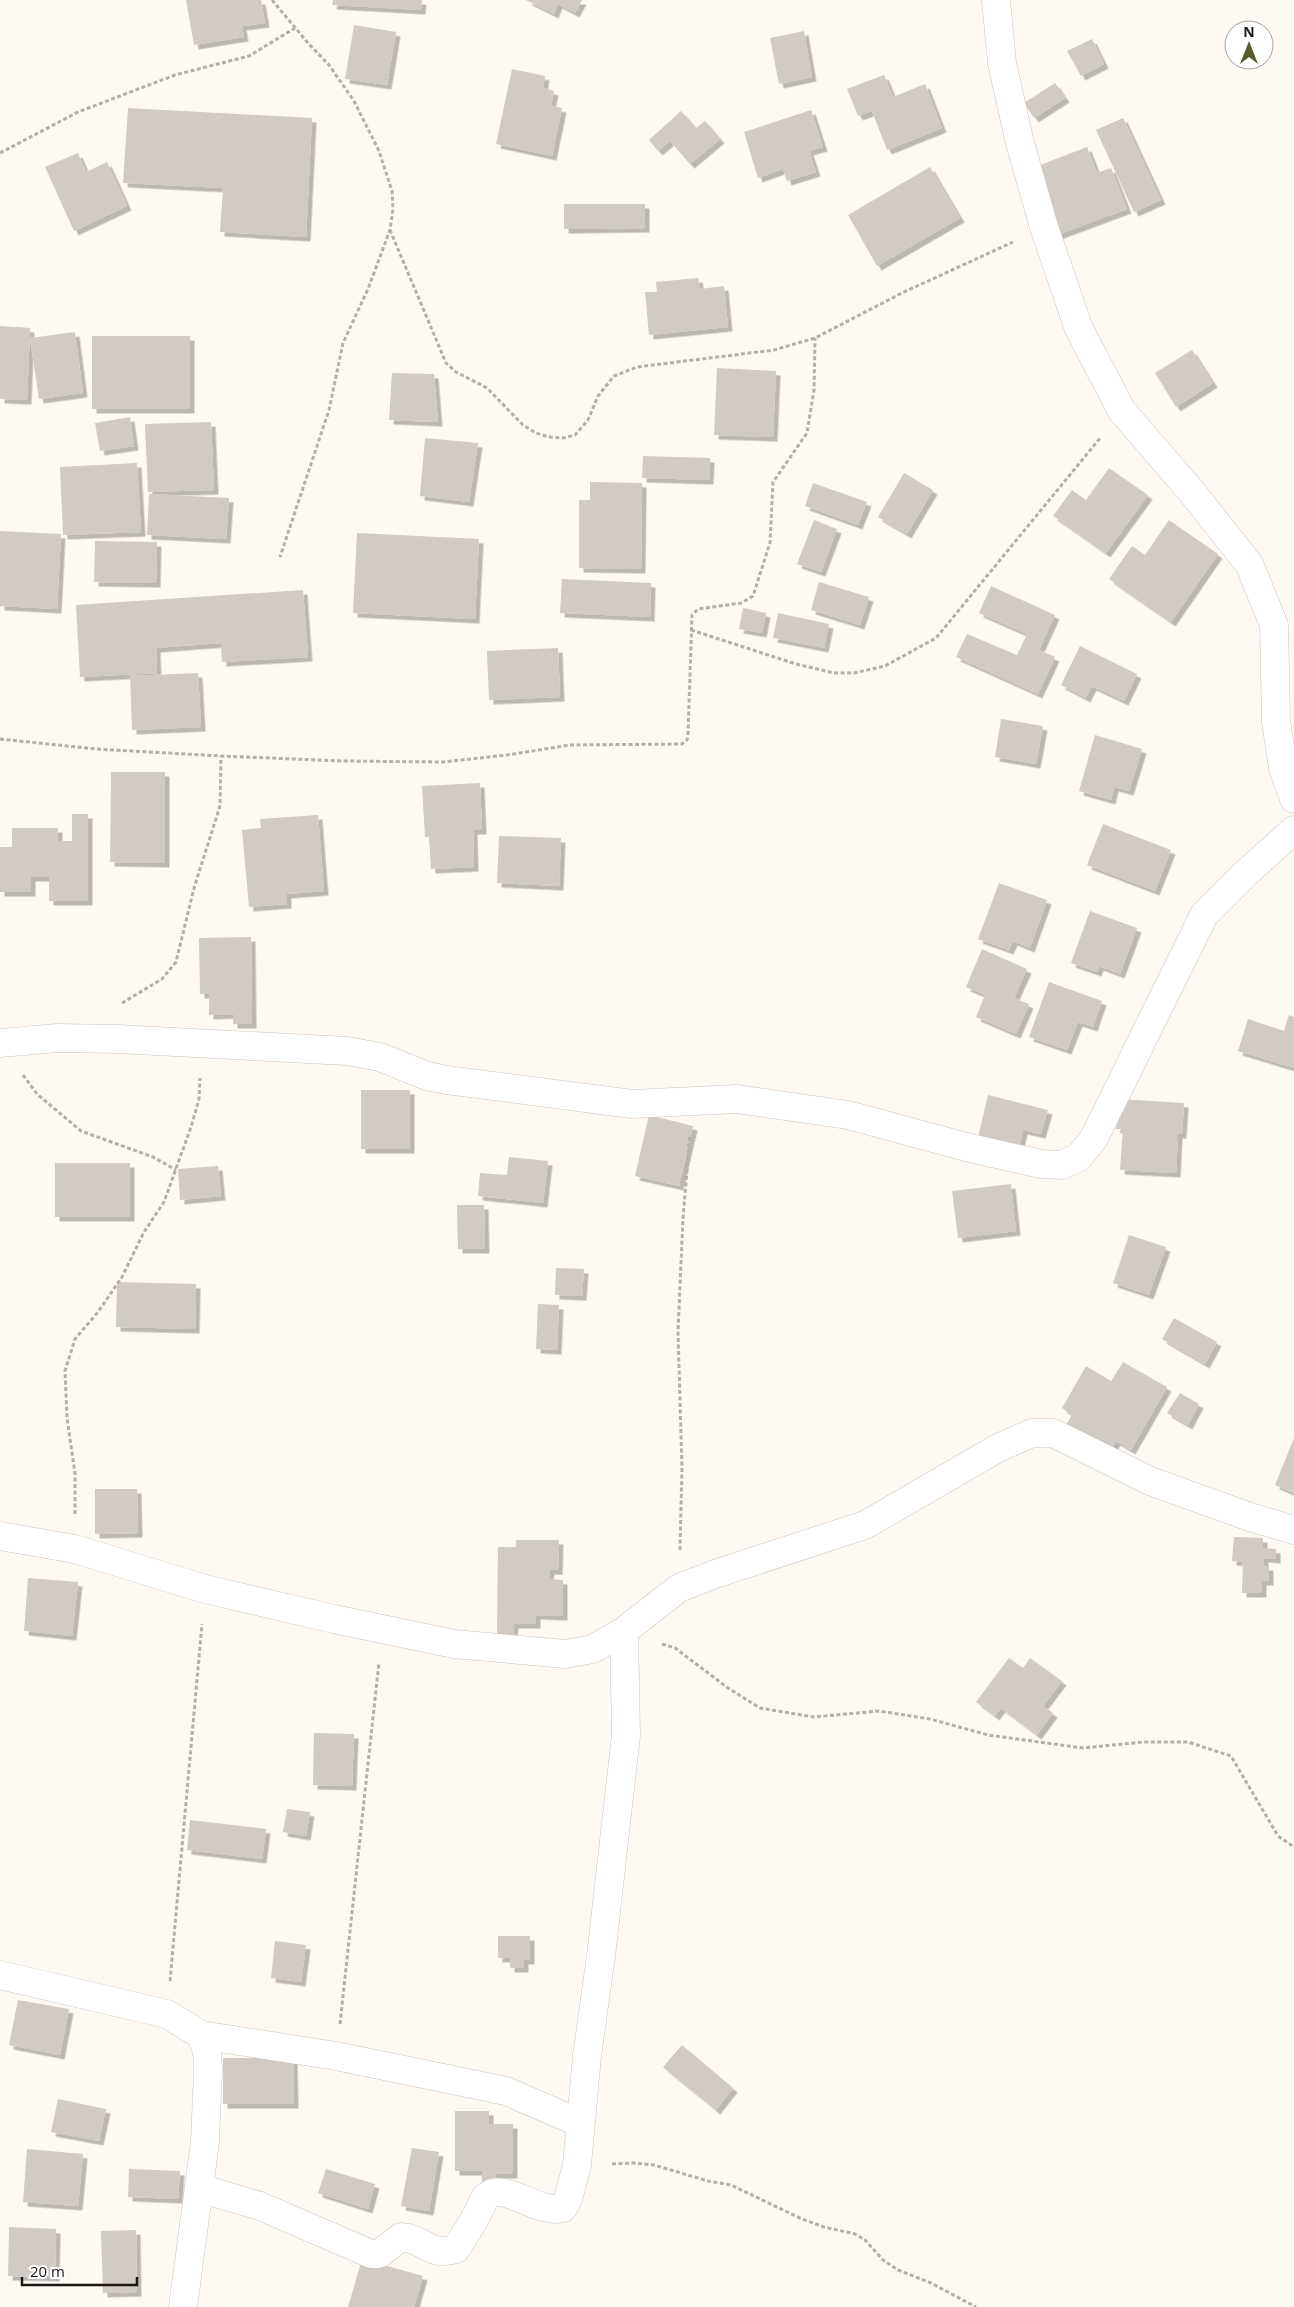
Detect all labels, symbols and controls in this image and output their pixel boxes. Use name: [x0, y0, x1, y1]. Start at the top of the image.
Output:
north arrow: [1224, 20, 1274, 70]
text: N: [1243, 22, 1255, 41]
scale bar: [22, 2254, 138, 2286]
text: 20 m: [30, 2261, 65, 2281]

